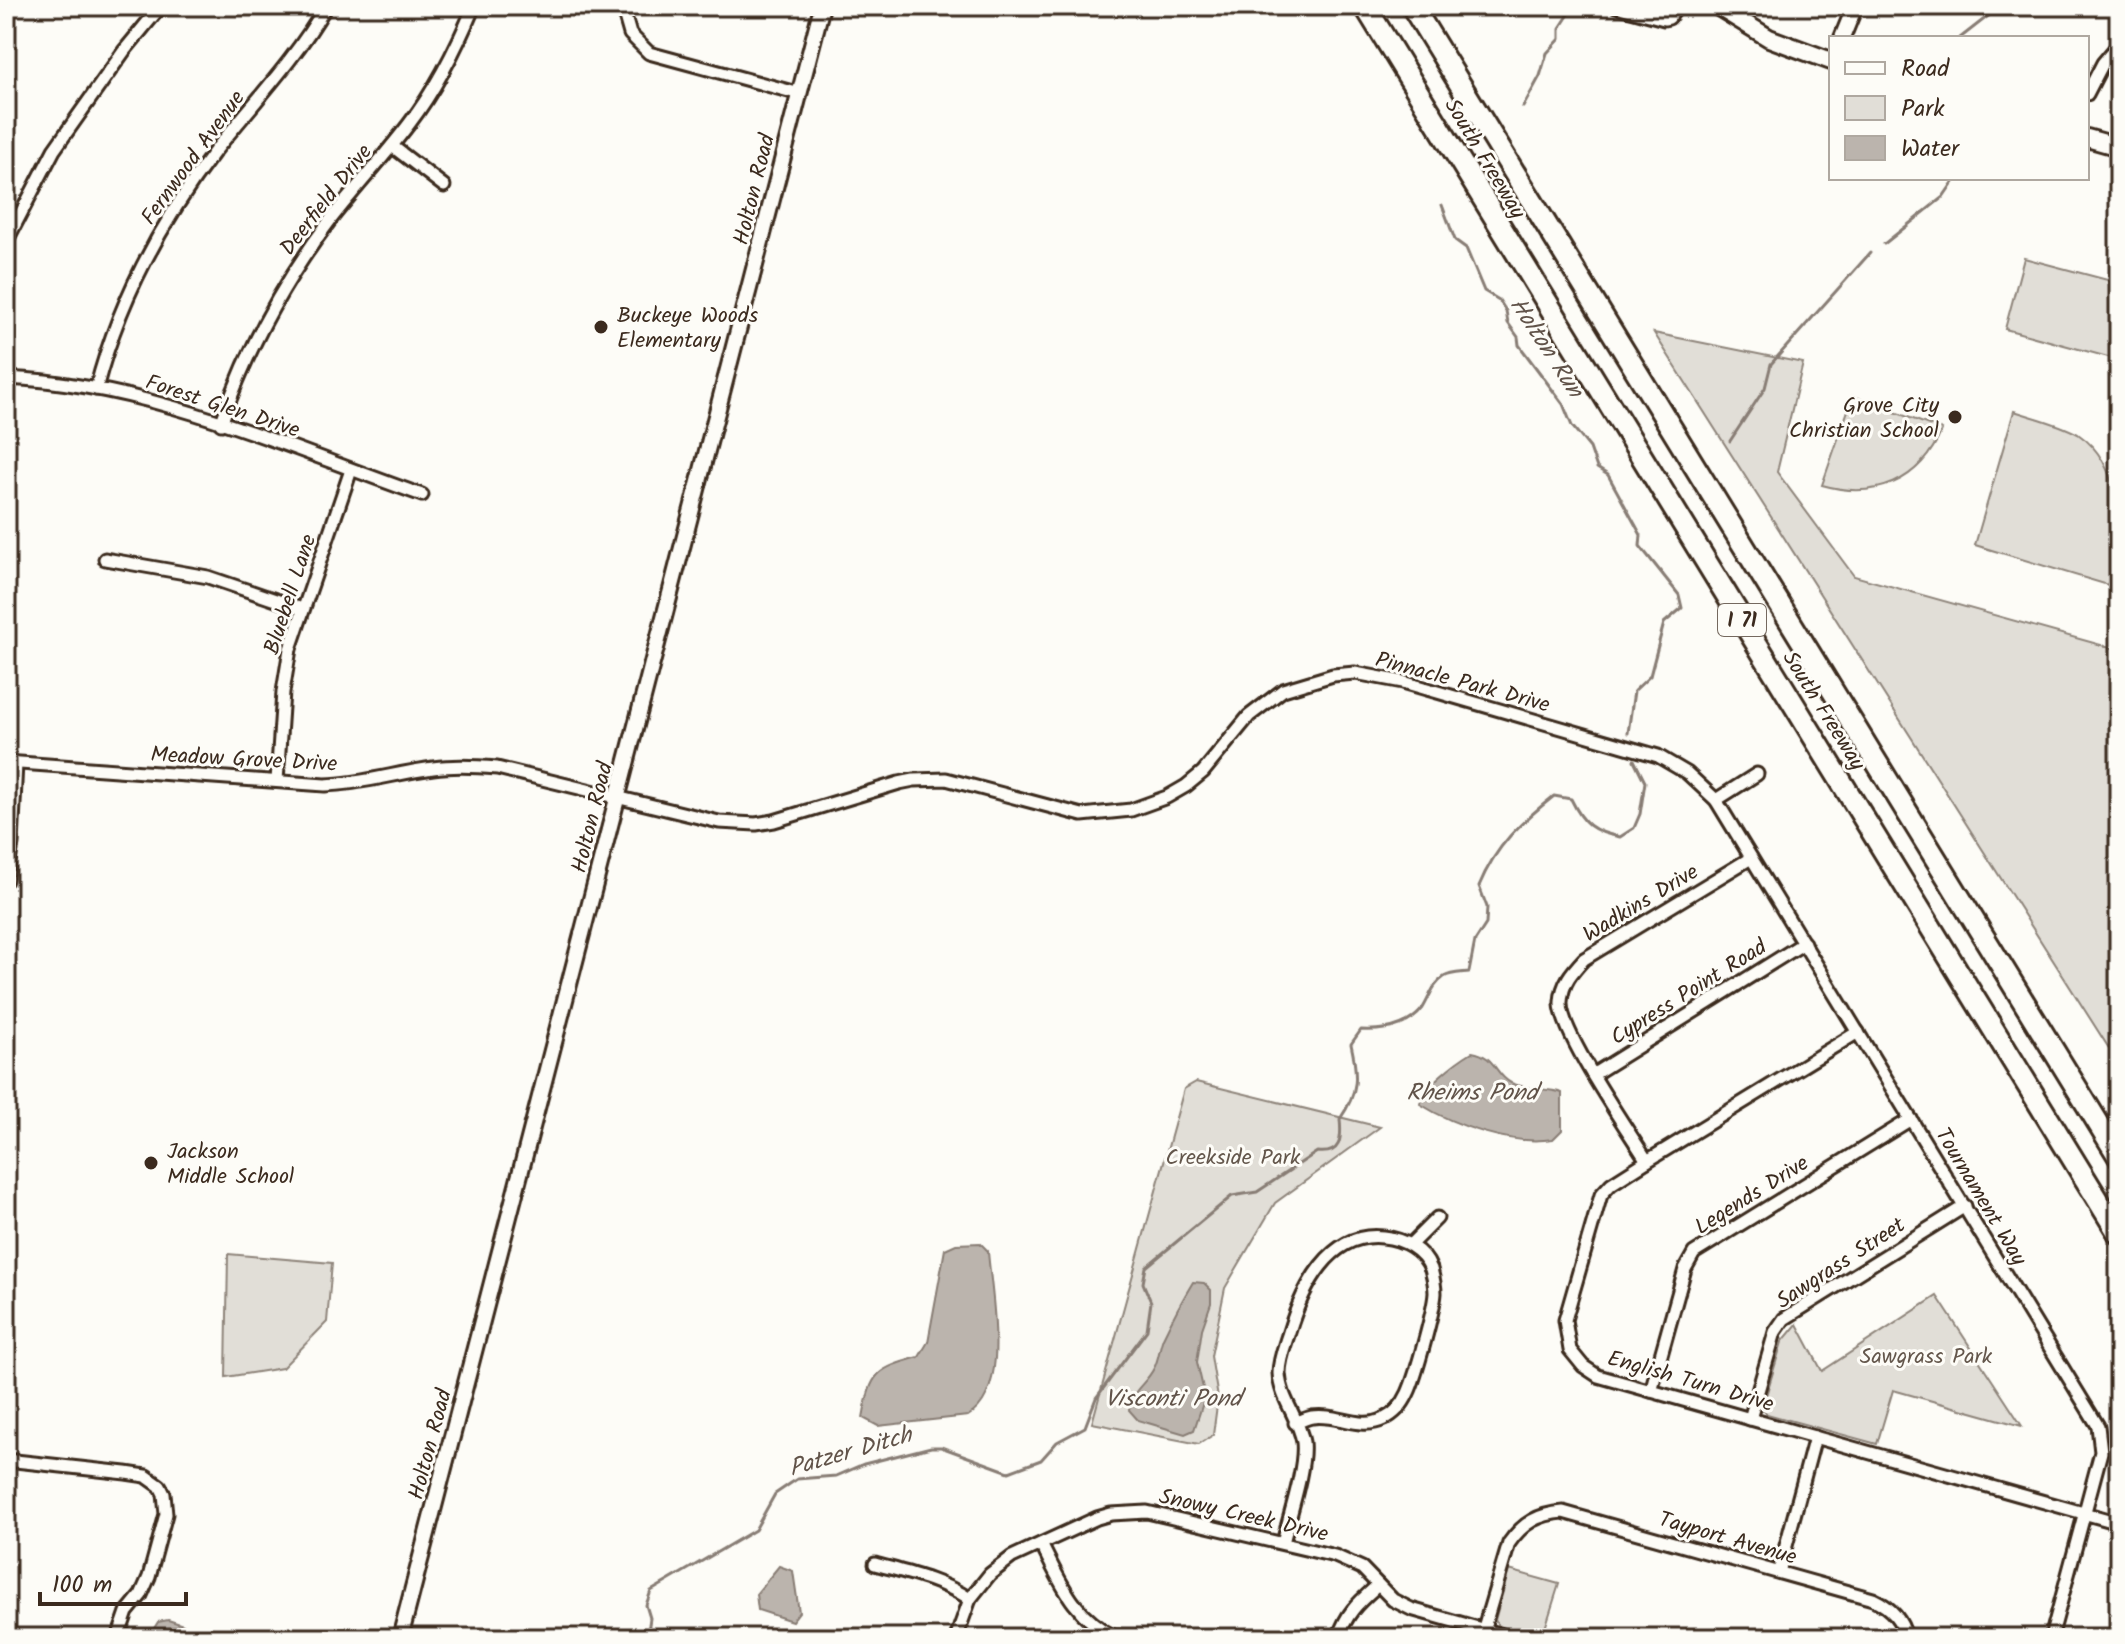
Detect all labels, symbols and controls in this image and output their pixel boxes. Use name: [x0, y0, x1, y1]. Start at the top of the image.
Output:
legend: [1829, 36, 2089, 180]
text: Road: [1901, 50, 1950, 89]
street label: Fernwood Avenue: [133, 83, 255, 233]
text: Park: [1901, 90, 1945, 129]
street label: South Freeway: [1434, 92, 1534, 227]
street label: Holton Road: [725, 129, 786, 249]
text: Water: [1901, 130, 1961, 169]
street label: Deerfield Drive: [272, 137, 382, 264]
water label: Holton Run: [1498, 289, 1594, 408]
place label: Buckeye Woods Elementary: [617, 299, 759, 359]
marker: Buckeye Woods Elementary: [592, 318, 610, 336]
street label: Forest Glen Drive: [140, 366, 304, 449]
place label: Grove City Christian School: [1789, 389, 1940, 449]
marker: Grove City Christian School: [1946, 408, 1964, 426]
street label: Bluebell Lane: [255, 530, 327, 660]
road number: I 71: [1718, 604, 1766, 636]
street label: Pinnacle Park Drive: [1371, 643, 1554, 724]
street label: South Freeway: [1772, 645, 1874, 779]
street label: Meadow Grove Drive: [150, 738, 338, 783]
street label: Holton Road: [563, 757, 624, 877]
street label: Wadkins Drive: [1577, 856, 1706, 953]
street label: Cypress Point Road: [1604, 930, 1775, 1055]
water label: Rheims Pond: [1406, 1074, 1543, 1113]
street label: Tournament Way: [1925, 1121, 2035, 1274]
place label: Jackson Middle School: [167, 1135, 295, 1195]
park label: Creekside Park: [1166, 1141, 1301, 1176]
street label: Legends Drive: [1688, 1147, 1816, 1245]
marker: Jackson Middle School: [142, 1154, 160, 1172]
street label: Sawgrass Street: [1770, 1209, 1913, 1319]
park label: Sawgrass Park: [1860, 1340, 1993, 1375]
street label: English Turn Drive: [1603, 1342, 1778, 1423]
water label: Visconti Pond: [1105, 1380, 1246, 1419]
street label: Holton Road: [400, 1384, 463, 1504]
water label: Patzer Ditch: [784, 1416, 919, 1489]
street label: Snowy Creek Drive: [1155, 1480, 1332, 1553]
street label: Tayport Avenue: [1654, 1503, 1801, 1576]
scale bar: [40, 1556, 186, 1606]
text: 100 m: [52, 1566, 112, 1605]

